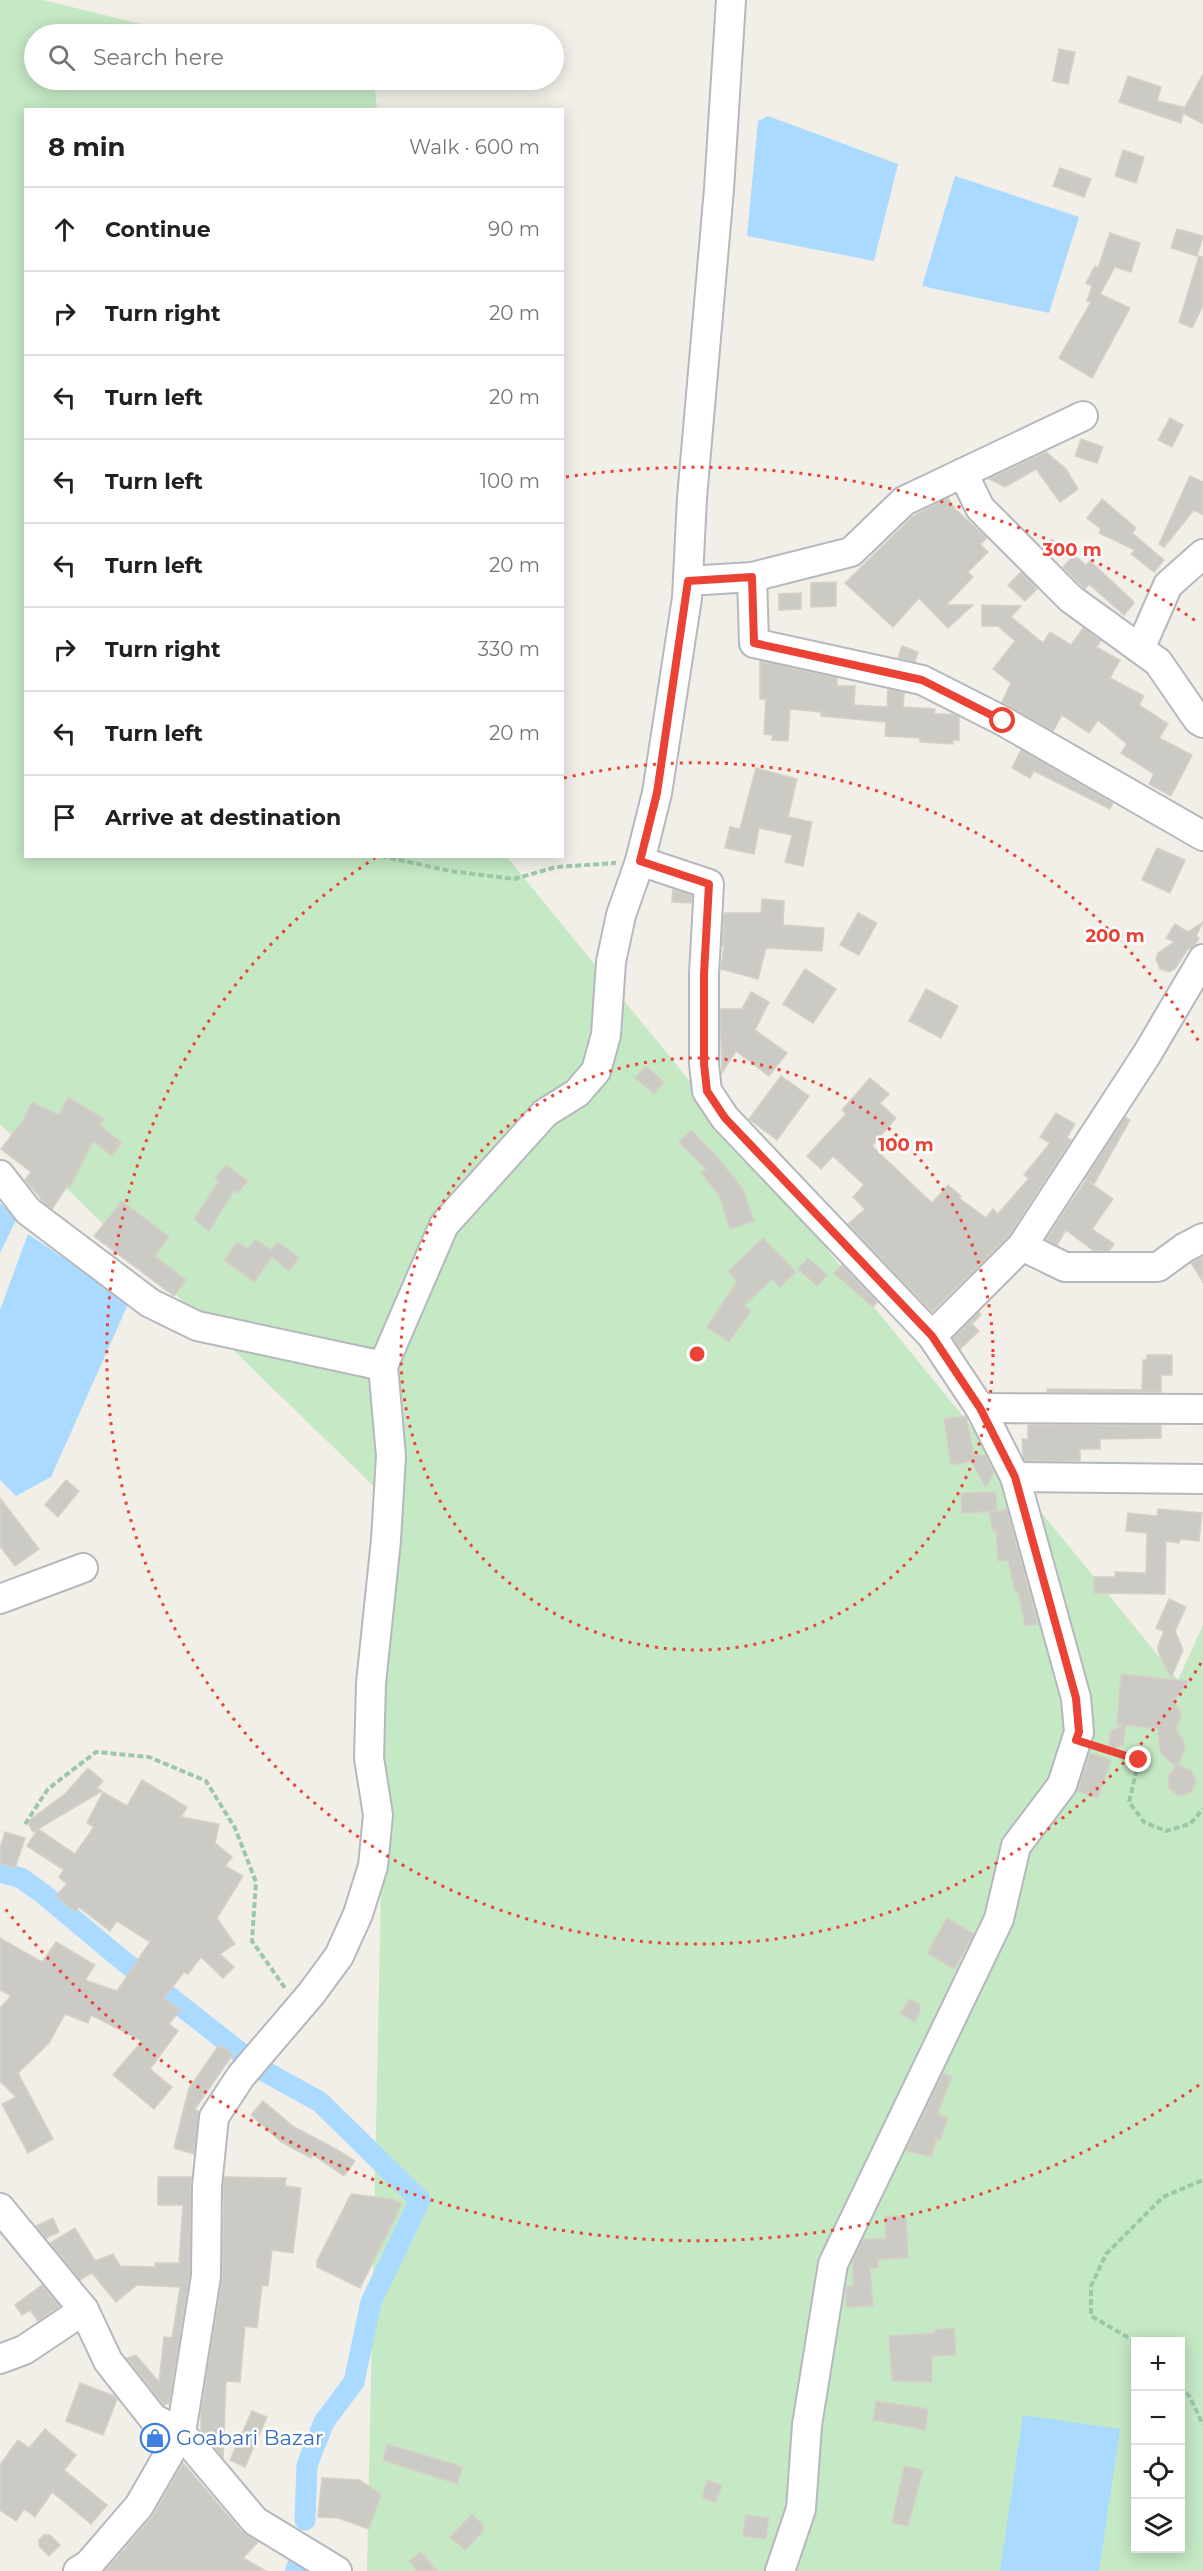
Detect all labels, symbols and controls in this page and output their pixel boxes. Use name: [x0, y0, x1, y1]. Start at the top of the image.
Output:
search box: [24, 24, 564, 90]
icon: search: [45, 41, 78, 74]
text: Search here: [93, 44, 224, 71]
text: 8 min: [48, 131, 126, 163]
text: Walk · 600 m: [409, 135, 540, 159]
icon: ahead: [48, 213, 81, 246]
text: Continue: [105, 216, 211, 243]
text: 90 m: [488, 217, 540, 241]
icon: right: [48, 297, 81, 330]
text: Turn right: [105, 300, 220, 327]
text: 20 m: [489, 301, 540, 325]
icon: left: [48, 381, 81, 414]
text: Turn left: [105, 384, 203, 411]
text: 20 m: [489, 385, 540, 409]
icon: left: [48, 465, 81, 498]
text: Turn left: [105, 468, 203, 495]
text: 100 m: [480, 469, 540, 493]
text: 300 m: [1041, 539, 1102, 561]
icon: left: [48, 549, 81, 582]
text: Turn left: [105, 552, 203, 579]
text: 20 m: [489, 553, 540, 577]
icon: right: [48, 633, 81, 666]
text: Turn right: [105, 636, 220, 663]
text: 330 m: [478, 637, 540, 661]
route start: [989, 707, 1015, 733]
icon: left: [48, 717, 81, 750]
text: Turn left: [105, 720, 203, 747]
text: 20 m: [489, 721, 540, 745]
icon: arrive: [48, 801, 81, 834]
text: Arrive at destination: [105, 804, 341, 831]
text: 200 m: [1085, 925, 1145, 947]
text: 100 m: [878, 1134, 934, 1156]
centre of rings: [687, 1344, 707, 1364]
route end: [1125, 1746, 1151, 1772]
map controls: [1131, 2337, 1185, 2553]
button: +: [1131, 2337, 1185, 2391]
button: −: [1131, 2391, 1185, 2445]
shop icon: Goabari Bazar: [139, 2422, 171, 2454]
place label: Goabari Bazar: [176, 2425, 323, 2450]
button: locate: [1131, 2445, 1185, 2499]
button: layers: [1131, 2499, 1185, 2553]

